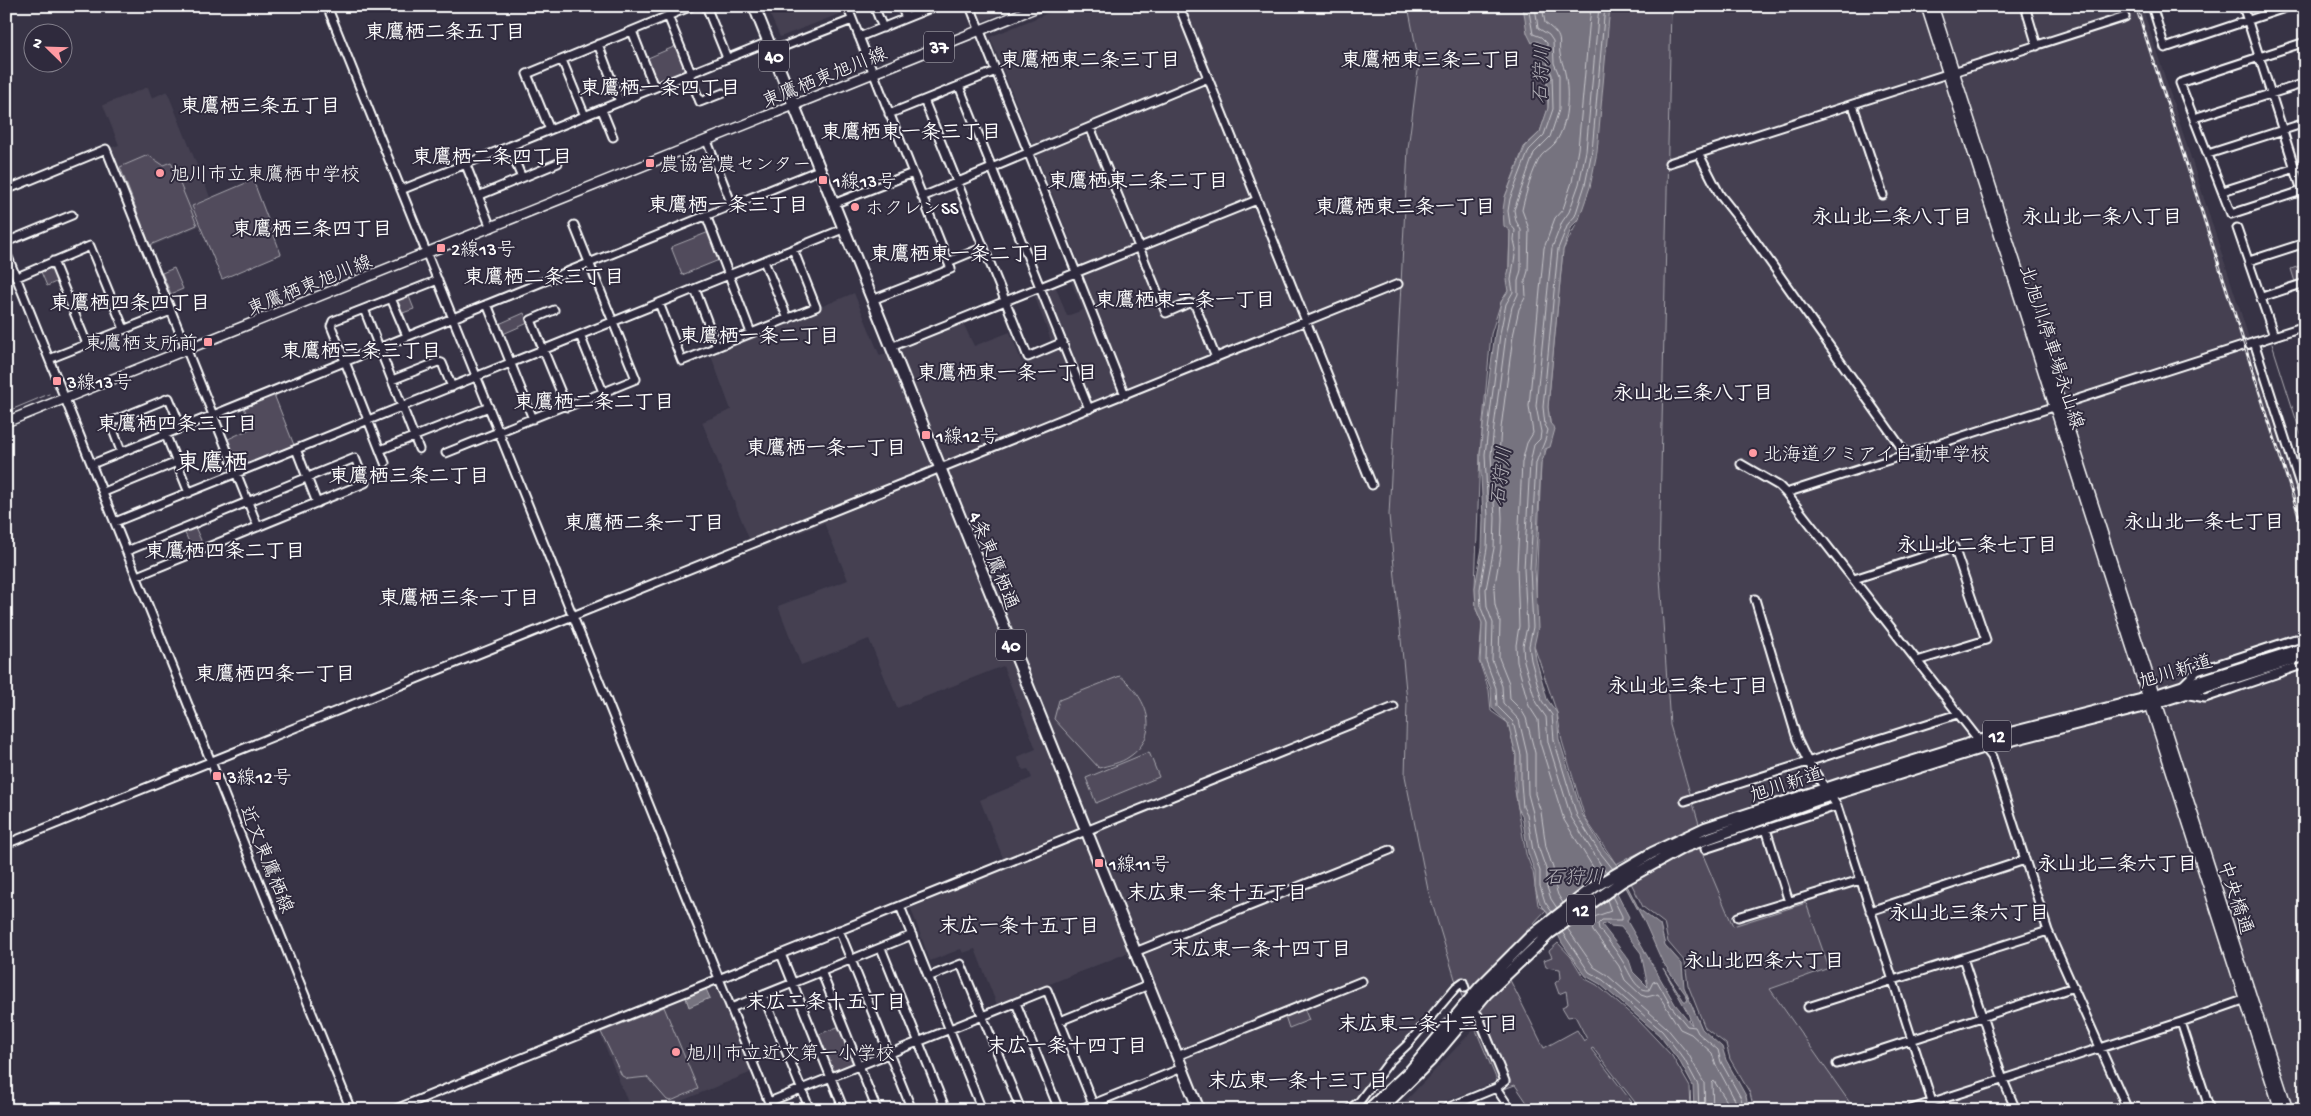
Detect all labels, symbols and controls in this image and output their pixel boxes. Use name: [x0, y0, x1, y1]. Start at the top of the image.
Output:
district label: 東鷹栖二条五丁目: [365, 21, 525, 46]
north arrow: [22, 22, 72, 72]
road number: 37: [924, 32, 954, 62]
text: N: [29, 36, 48, 51]
road number: 40: [759, 40, 789, 72]
street label: 東鷹栖東旭川線: [759, 43, 891, 115]
water label: 石狩川: [1529, 44, 1557, 105]
district label: 東鷹栖東二条三丁目: [1000, 49, 1180, 74]
district label: 東鷹栖東三条二丁目: [1341, 49, 1521, 74]
district label: 東鷹栖一条四丁目: [580, 77, 740, 102]
district label: 東鷹栖三条五丁目: [180, 95, 340, 120]
district label: 東鷹栖東一条三丁目: [821, 121, 1001, 146]
district label: 東鷹栖二条四丁目: [412, 146, 572, 171]
place label: 農協営農センター: [660, 154, 811, 178]
marker: 農協営農センター: [644, 157, 656, 169]
place label: 旭川市立東鷹栖中学校: [170, 164, 360, 188]
marker: 旭川市立東鷹栖中学校: [154, 167, 166, 179]
district label: 東鷹栖東二条二丁目: [1048, 170, 1228, 195]
place label: 1線13号: [832, 171, 896, 195]
marker: 1線13号: [817, 174, 829, 186]
district label: 東鷹栖一条三丁目: [648, 194, 808, 219]
district label: 東鷹栖東三条一丁目: [1315, 196, 1495, 221]
place label: ホクレンSS: [865, 199, 959, 222]
marker: ホクレンSS: [849, 201, 861, 213]
district label: 永山北二条八丁目: [1812, 206, 1972, 231]
district label: 永山北一条八丁目: [2022, 206, 2182, 231]
district label: 東鷹栖三条四丁目: [232, 218, 392, 243]
place label: 2線13号: [451, 239, 516, 263]
marker: 2線13号: [435, 242, 447, 254]
district label: 東鷹栖東一条二丁目: [870, 243, 1050, 268]
street label: 東鷹栖東旭川線: [244, 251, 376, 323]
street label: 北旭川停車場永山線: [2012, 263, 2088, 433]
district label: 東鷹栖二条三丁目: [464, 266, 624, 291]
district label: 東鷹栖東二条一丁目: [1095, 289, 1275, 314]
district label: 東鷹栖四条四丁目: [50, 292, 210, 317]
district label: 東鷹栖一条二丁目: [679, 325, 839, 350]
place label: 東鷹栖支所前: [84, 333, 198, 357]
marker: 東鷹栖支所前: [202, 336, 214, 348]
district label: 東鷹栖三条三丁目: [281, 340, 441, 365]
district label: 東鷹栖東一条一丁目: [917, 362, 1097, 387]
place label: 3線13号: [66, 372, 132, 396]
marker: 3線13号: [51, 375, 63, 387]
district label: 永山北三条八丁目: [1613, 382, 1773, 407]
district label: 東鷹栖二条二丁目: [514, 391, 674, 416]
district label: 東鷹栖四条三丁目: [97, 413, 257, 438]
place label: 1線12号: [935, 426, 999, 450]
marker: 1線12号: [920, 429, 932, 441]
district label: 東鷹栖一条一丁目: [746, 437, 906, 462]
place label: 北海道クミアイ自動車学校: [1763, 444, 1990, 468]
water label: 石狩川: [1487, 445, 1519, 508]
marker: 北海道クミアイ自動車学校: [1747, 447, 1759, 459]
district label: 東鷹栖: [176, 450, 248, 480]
district label: 東鷹栖三条二丁目: [329, 465, 489, 490]
street label: 4条東鷹栖通: [962, 508, 1023, 614]
district label: 永山北一条七丁目: [2124, 511, 2284, 536]
district label: 東鷹栖二条一丁目: [564, 512, 724, 537]
district label: 永山北二条七丁目: [1897, 534, 2057, 559]
district label: 東鷹栖四条二丁目: [145, 540, 305, 565]
district label: 東鷹栖三条一丁目: [379, 587, 539, 612]
road number: 40: [996, 630, 1026, 660]
street label: 旭川新道: [2136, 650, 2216, 695]
district label: 東鷹栖四条一丁目: [195, 663, 355, 688]
district label: 永山北三条七丁目: [1608, 675, 1768, 700]
road number: 12: [1983, 720, 2011, 751]
street label: 旭川新道: [1747, 763, 1827, 809]
place label: 3線12号: [226, 767, 292, 791]
marker: 3線12号: [211, 770, 223, 782]
street label: 近文東鷹栖線: [233, 803, 298, 917]
district label: 永山北二条六丁目: [2037, 853, 2197, 878]
place label: 1線11号: [1108, 854, 1170, 878]
marker: 1線11号: [1093, 857, 1105, 869]
street label: 中央橋通: [2211, 858, 2257, 938]
water label: 石狩川: [1544, 867, 1604, 891]
district label: 末広東一条十五丁目: [1127, 882, 1307, 907]
road number: 12: [1567, 894, 1595, 926]
district label: 永山北三条六丁目: [1889, 902, 2049, 927]
district label: 末広一条十五丁目: [939, 915, 1099, 940]
district label: 末広東一条十四丁目: [1171, 938, 1351, 963]
district label: 永山北四条六丁目: [1684, 950, 1844, 975]
district label: 末広二条十五丁目: [746, 991, 906, 1016]
district label: 末広東二条十三丁目: [1338, 1013, 1518, 1038]
district label: 末広一条十四丁目: [987, 1035, 1147, 1060]
place label: 旭川市立近文第一小学校: [686, 1043, 895, 1067]
marker: 旭川市立近文第一小学校: [670, 1046, 682, 1058]
district label: 末広東一条十三丁目: [1208, 1070, 1388, 1095]

